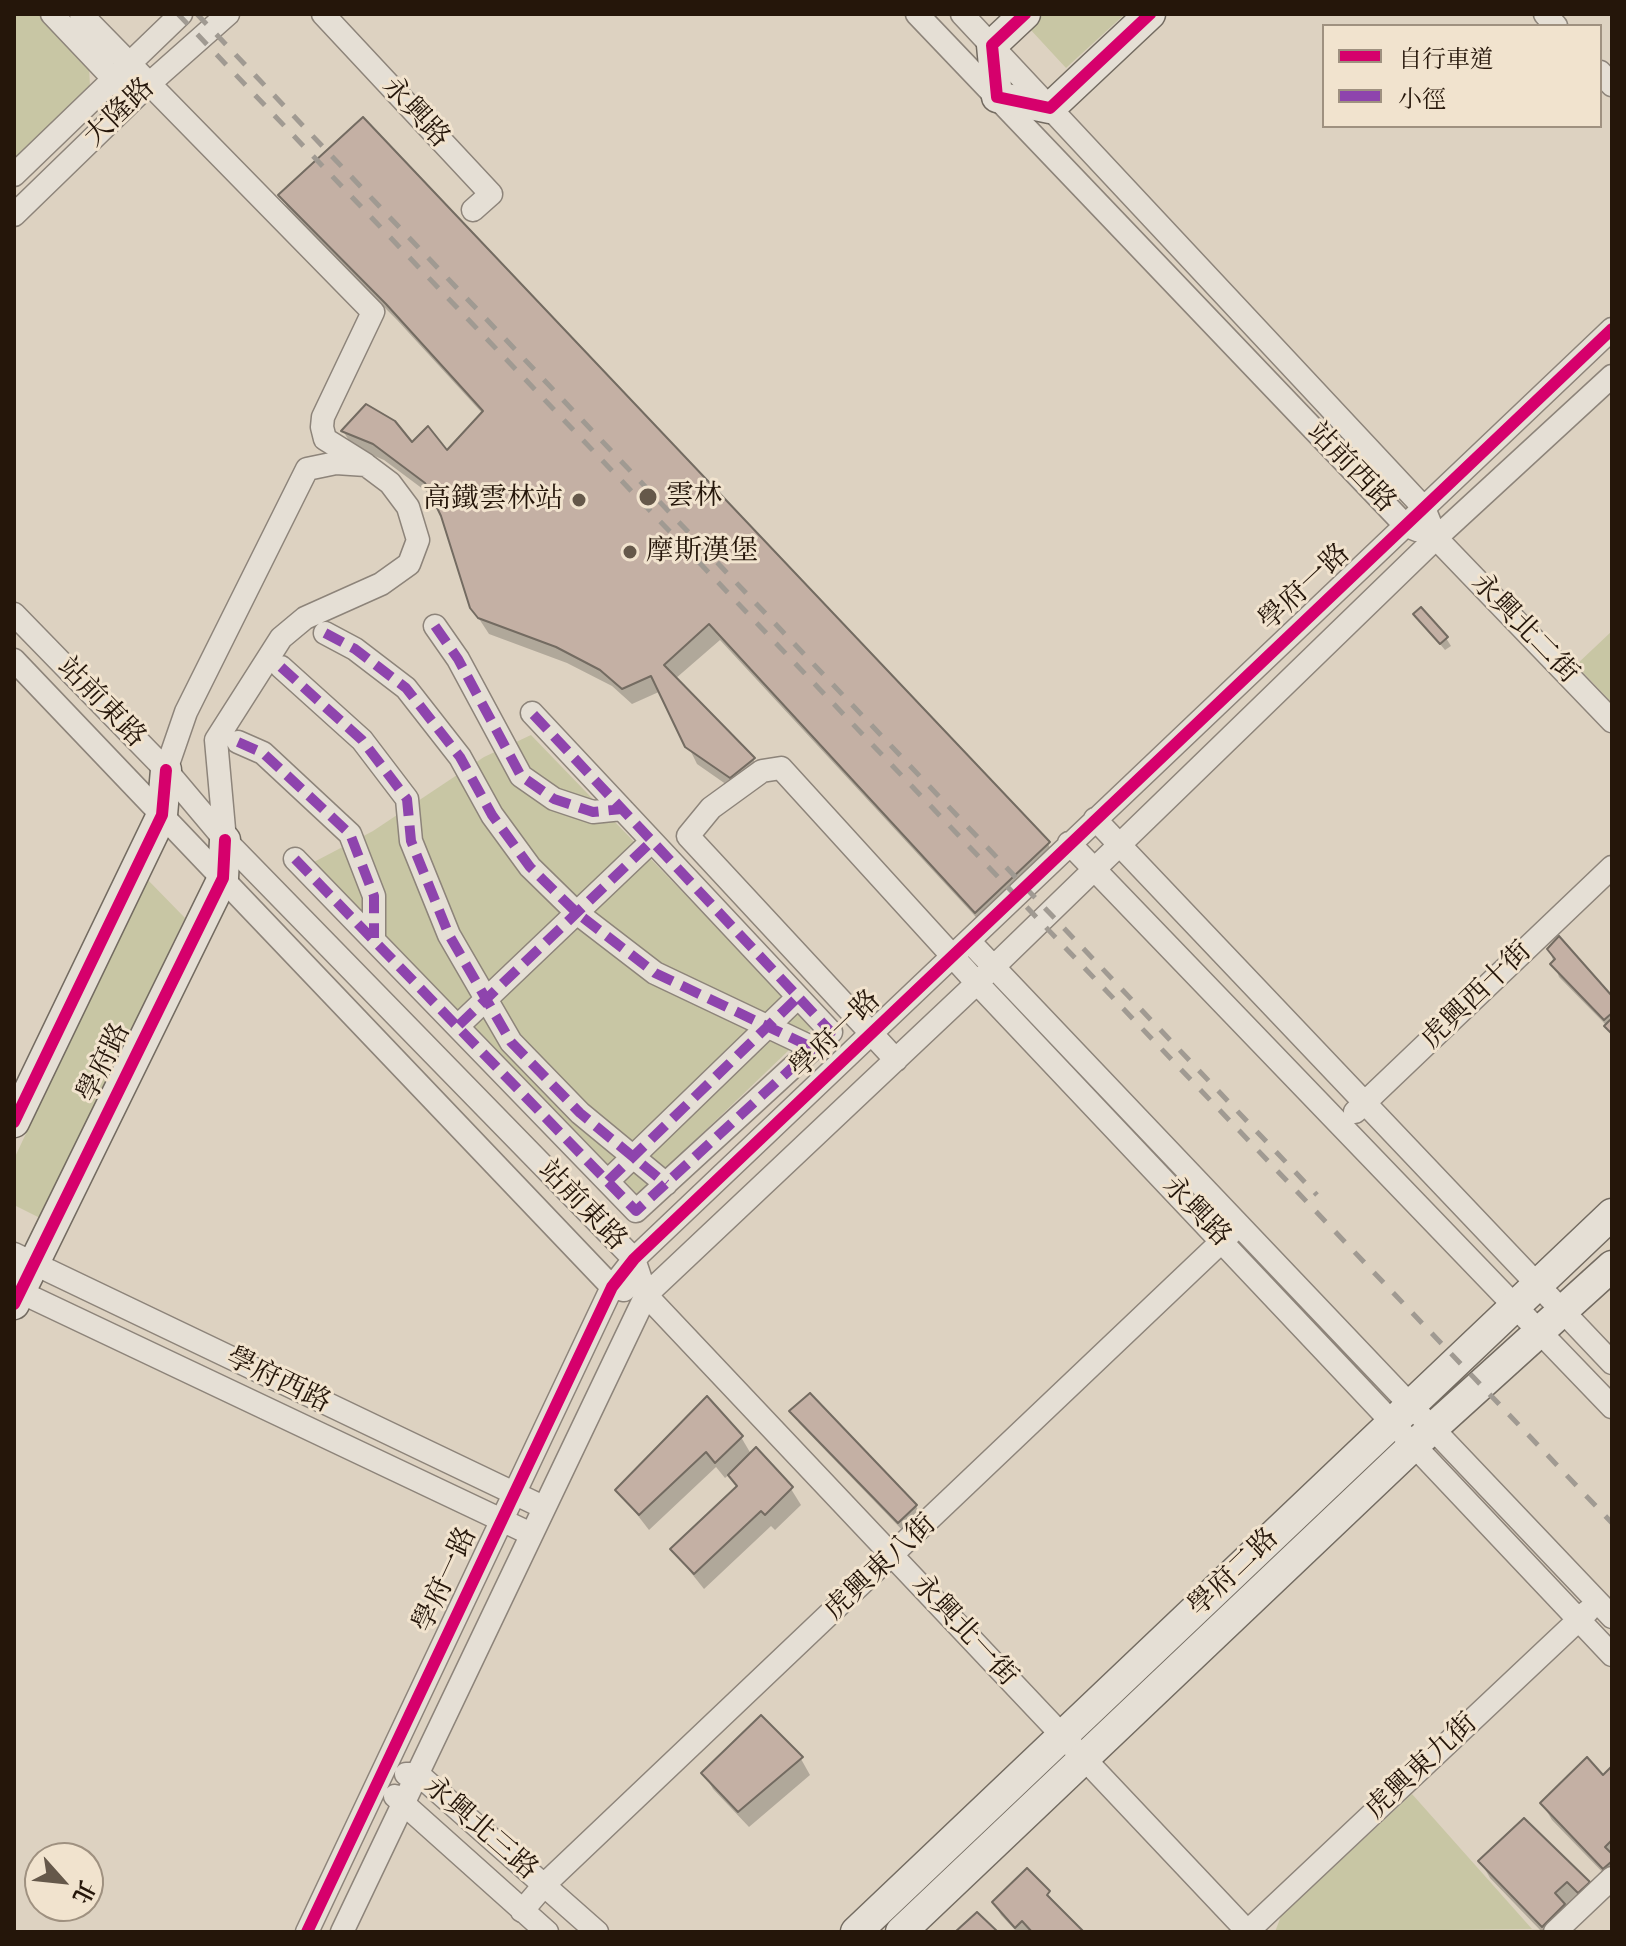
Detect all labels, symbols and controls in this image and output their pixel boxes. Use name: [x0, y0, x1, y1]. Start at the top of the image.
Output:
legend: [1322, 24, 1602, 128]
text: 自行車道: [1398, 45, 1494, 73]
street label: 永興路: [374, 71, 456, 155]
street label: 大隆路: [78, 72, 162, 154]
text: 小徑: [1398, 85, 1446, 113]
street label: 站前西路: [1300, 416, 1402, 520]
place label: 雲林: [666, 480, 722, 514]
place label: 高鐵雲林站: [423, 483, 563, 517]
marker: 雲林: [637, 486, 659, 508]
marker: 高鐵雲林站: [570, 491, 588, 509]
place label: 摩斯漢堡: [646, 535, 758, 569]
street label: 學府一路: [1253, 538, 1357, 638]
marker: 摩斯漢堡: [621, 543, 639, 561]
street label: 永興北二街: [1463, 567, 1585, 691]
street label: 站前東路: [50, 651, 152, 755]
street label: 虎興西十街: [1415, 935, 1539, 1057]
street label: 學府一路: [784, 984, 888, 1086]
street label: 學府路: [71, 1018, 139, 1108]
street label: 站前東路: [531, 1154, 633, 1258]
street label: 永興路: [1155, 1170, 1237, 1254]
street label: 學府西路: [220, 1341, 336, 1421]
street label: 虎興東八街: [818, 1508, 944, 1628]
street label: 學府一路: [407, 1522, 485, 1638]
street label: 學府二路: [1182, 1522, 1286, 1624]
street label: 永興北一街: [904, 1568, 1024, 1694]
street label: 虎興東九街: [1359, 1707, 1485, 1827]
street label: 永興北三路: [416, 1770, 544, 1888]
north arrow: [24, 1842, 104, 1922]
text: 北: [67, 1876, 100, 1908]

